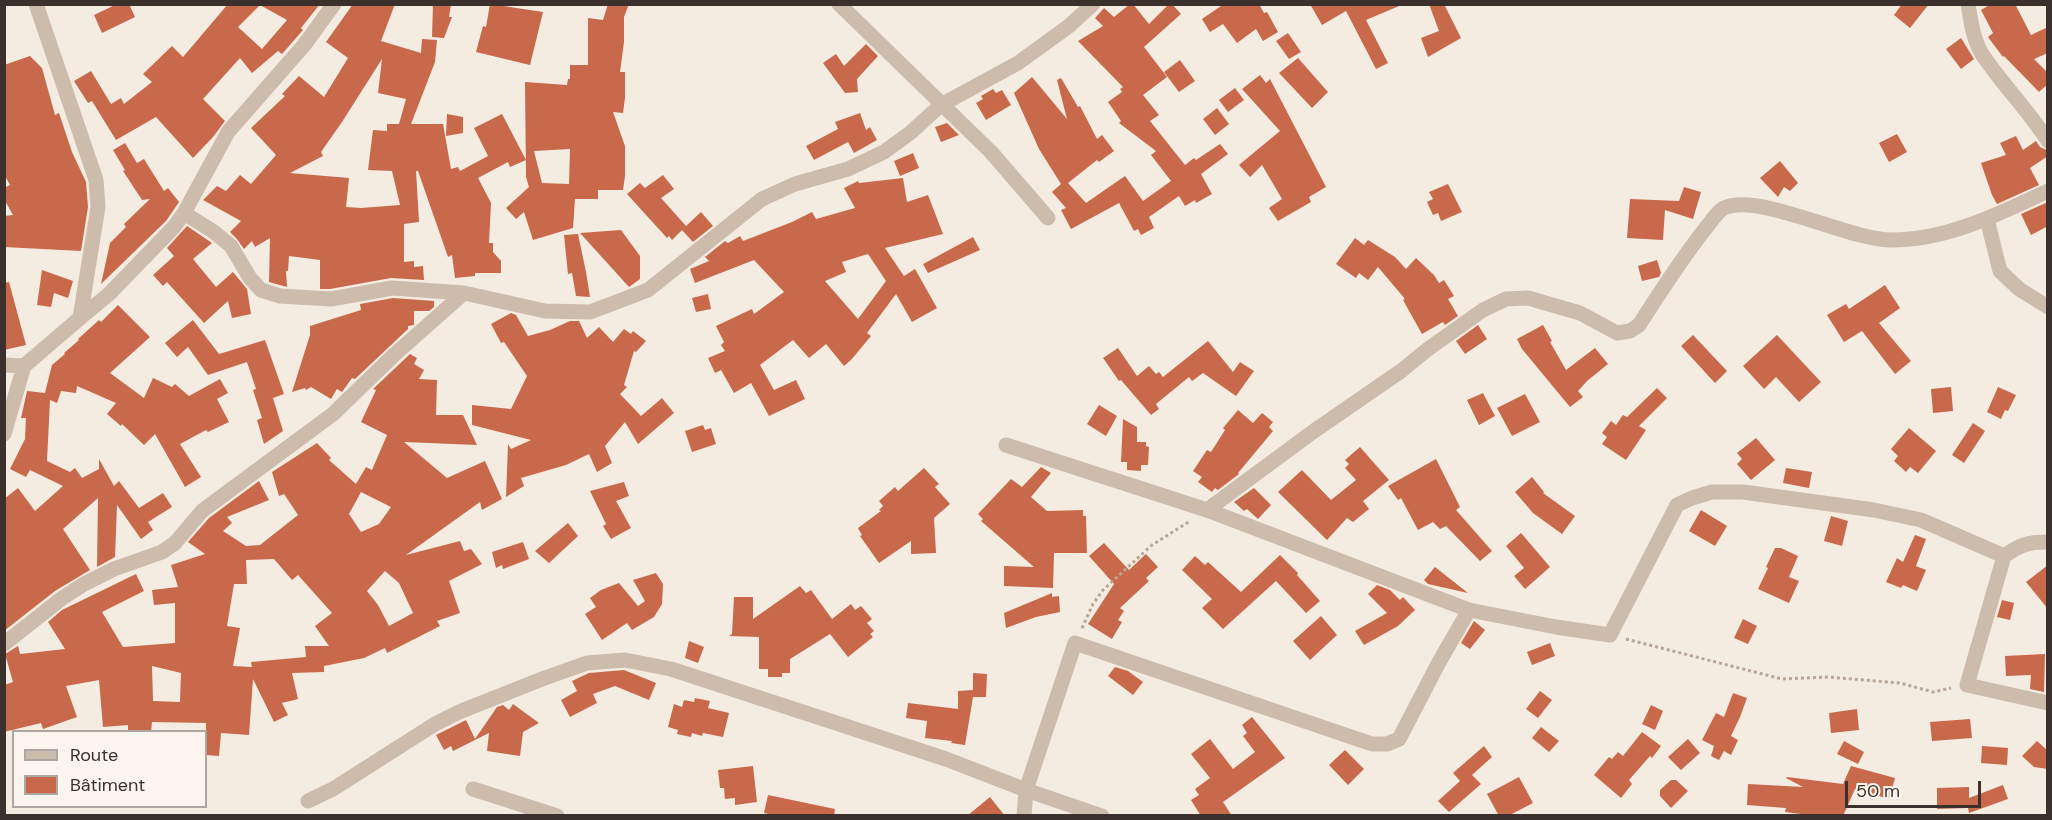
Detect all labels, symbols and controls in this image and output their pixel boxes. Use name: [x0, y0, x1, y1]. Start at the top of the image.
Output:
legend: [12, 730, 207, 808]
text: Route: [70, 743, 118, 767]
scale bar: [1848, 769, 1984, 807]
text: Bâtiment: [70, 773, 145, 797]
text: 50 m: [1856, 779, 1900, 803]

